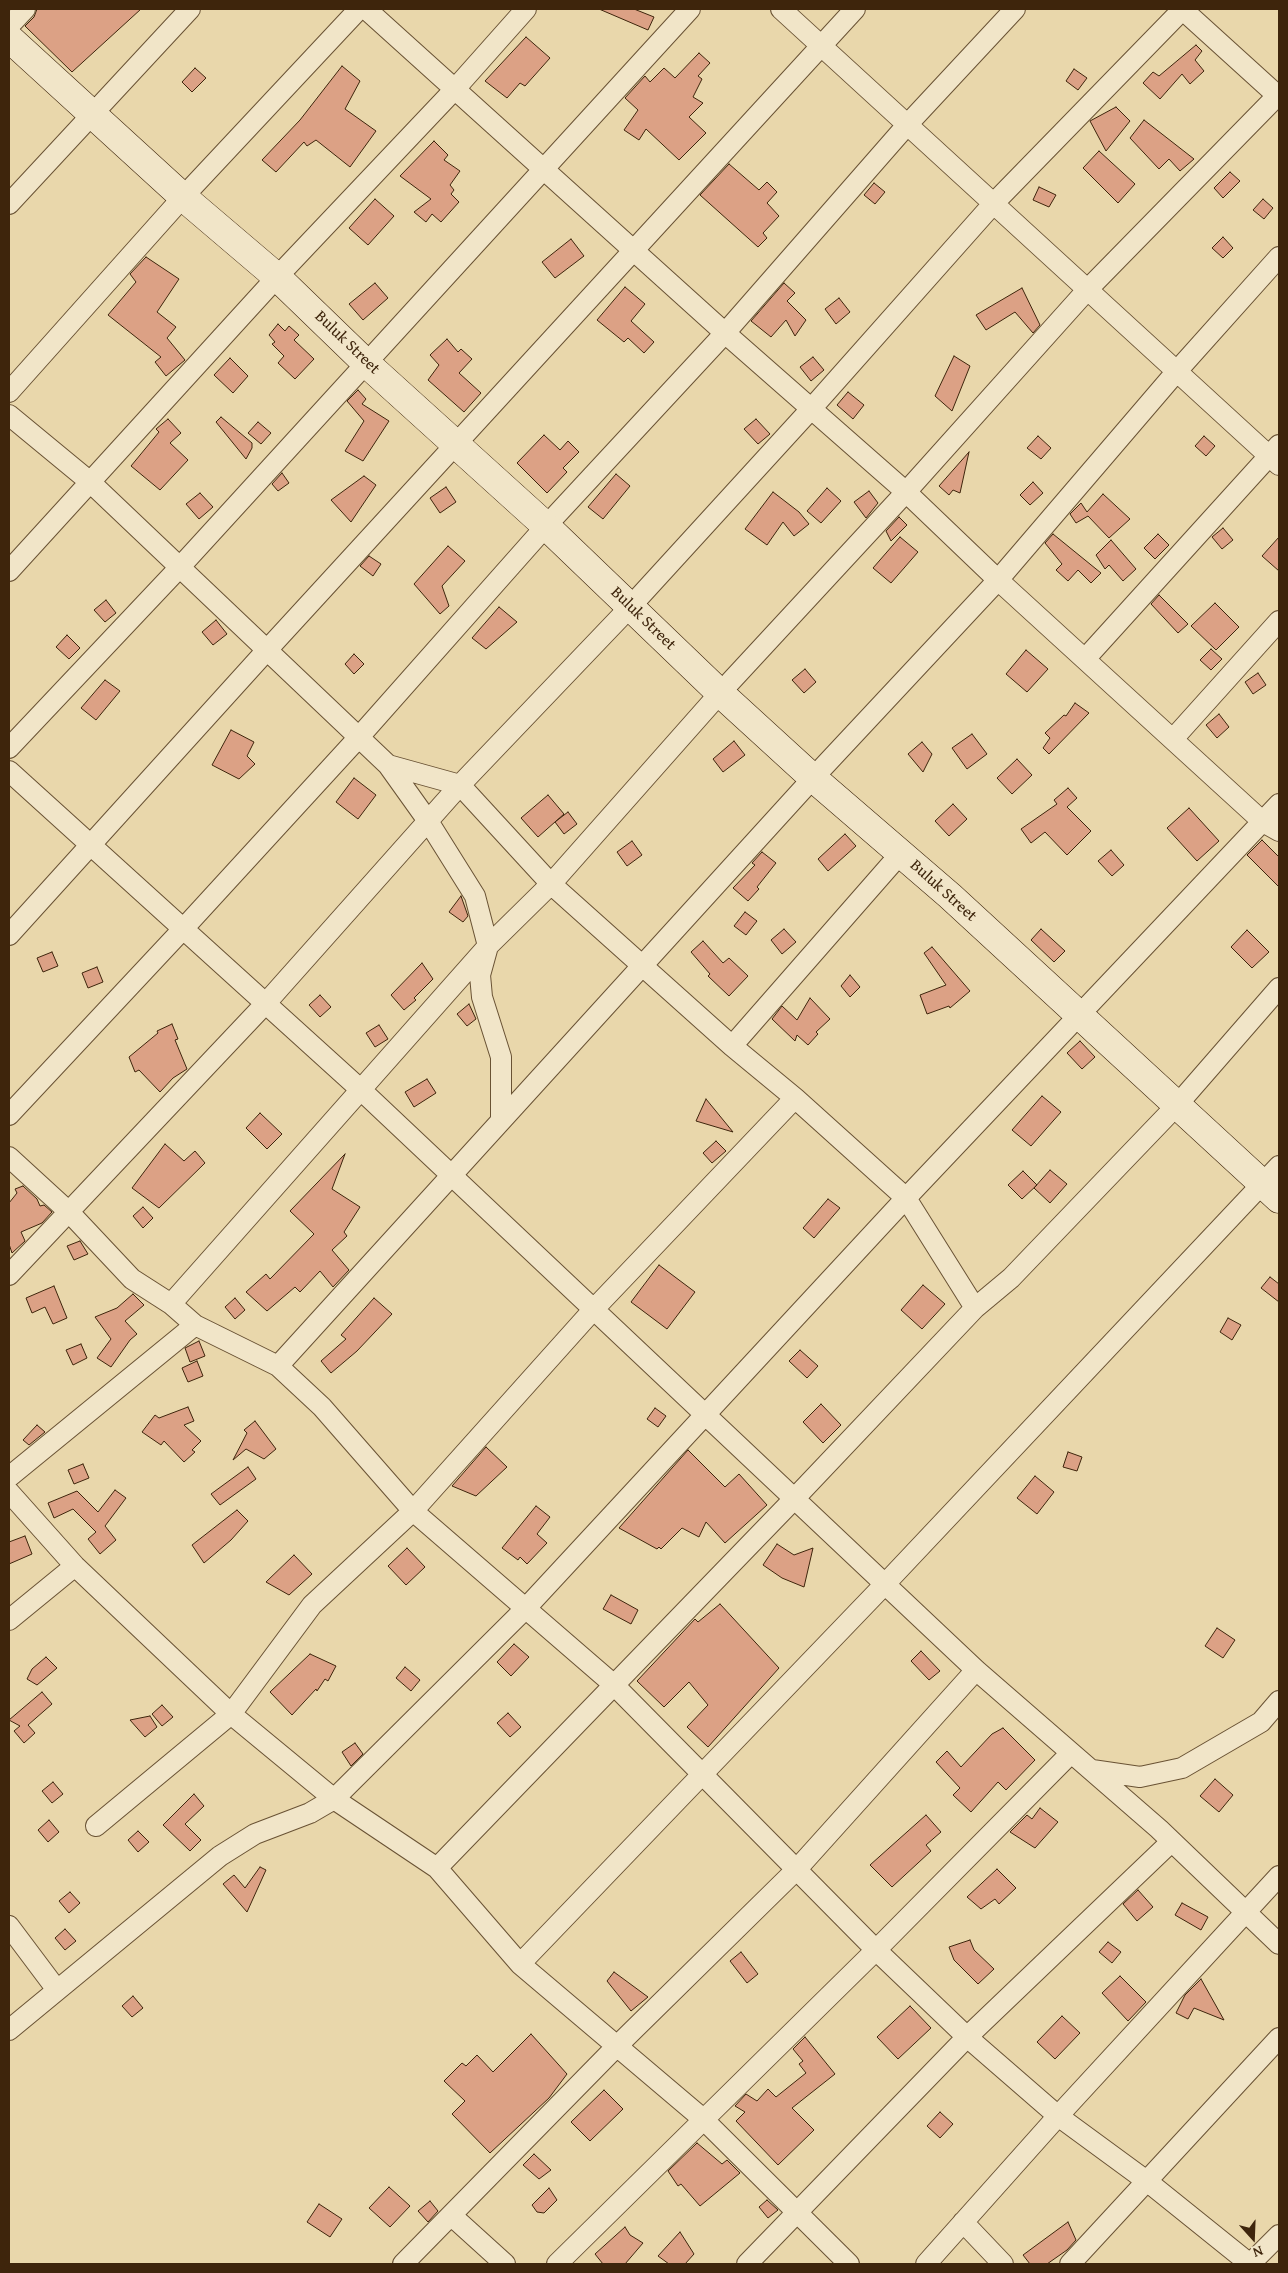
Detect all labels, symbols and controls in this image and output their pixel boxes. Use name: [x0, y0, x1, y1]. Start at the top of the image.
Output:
street label: Buluk Street: [310, 307, 384, 379]
street label: Buluk Street: [606, 583, 680, 655]
street label: Buluk Street: [906, 856, 980, 926]
north arrow: [1228, 2213, 1278, 2263]
text: N: [1250, 2241, 1266, 2263]

